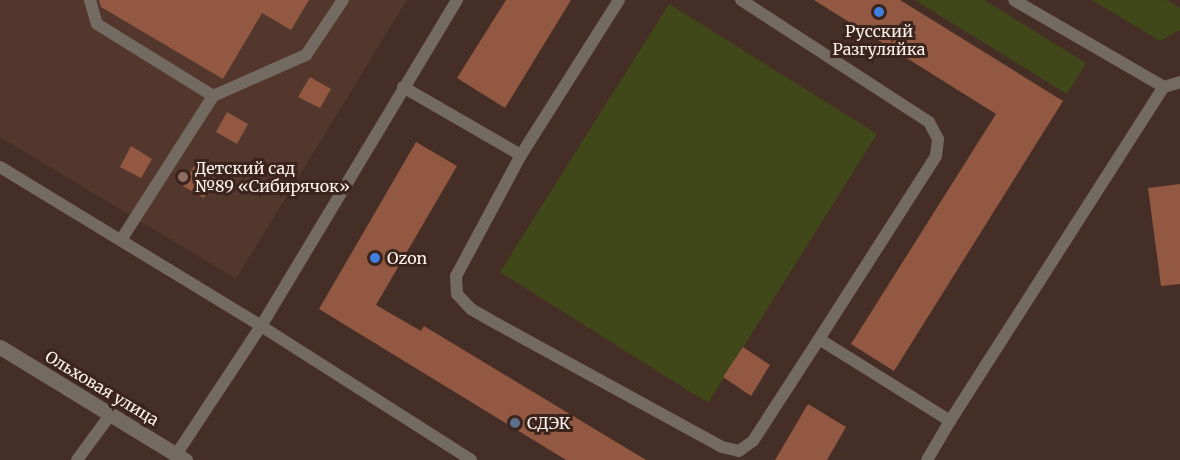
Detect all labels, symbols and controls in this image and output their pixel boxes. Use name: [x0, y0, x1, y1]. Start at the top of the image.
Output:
marker: Русский Разгуляйка: [872, 5, 886, 19]
place label: Русский Разгуляйка: [833, 21, 925, 59]
place label: Детский сад №89 «Сибирячок»: [195, 158, 350, 196]
marker: Детский сад №89 «Сибирячок»: [176, 170, 190, 184]
place label: Ozon: [387, 248, 427, 268]
marker: Ozon: [368, 251, 382, 265]
street label: Ольховая улица: [42, 347, 162, 429]
place label: СДЭК: [527, 413, 570, 433]
marker: СДЭК: [508, 416, 522, 430]

